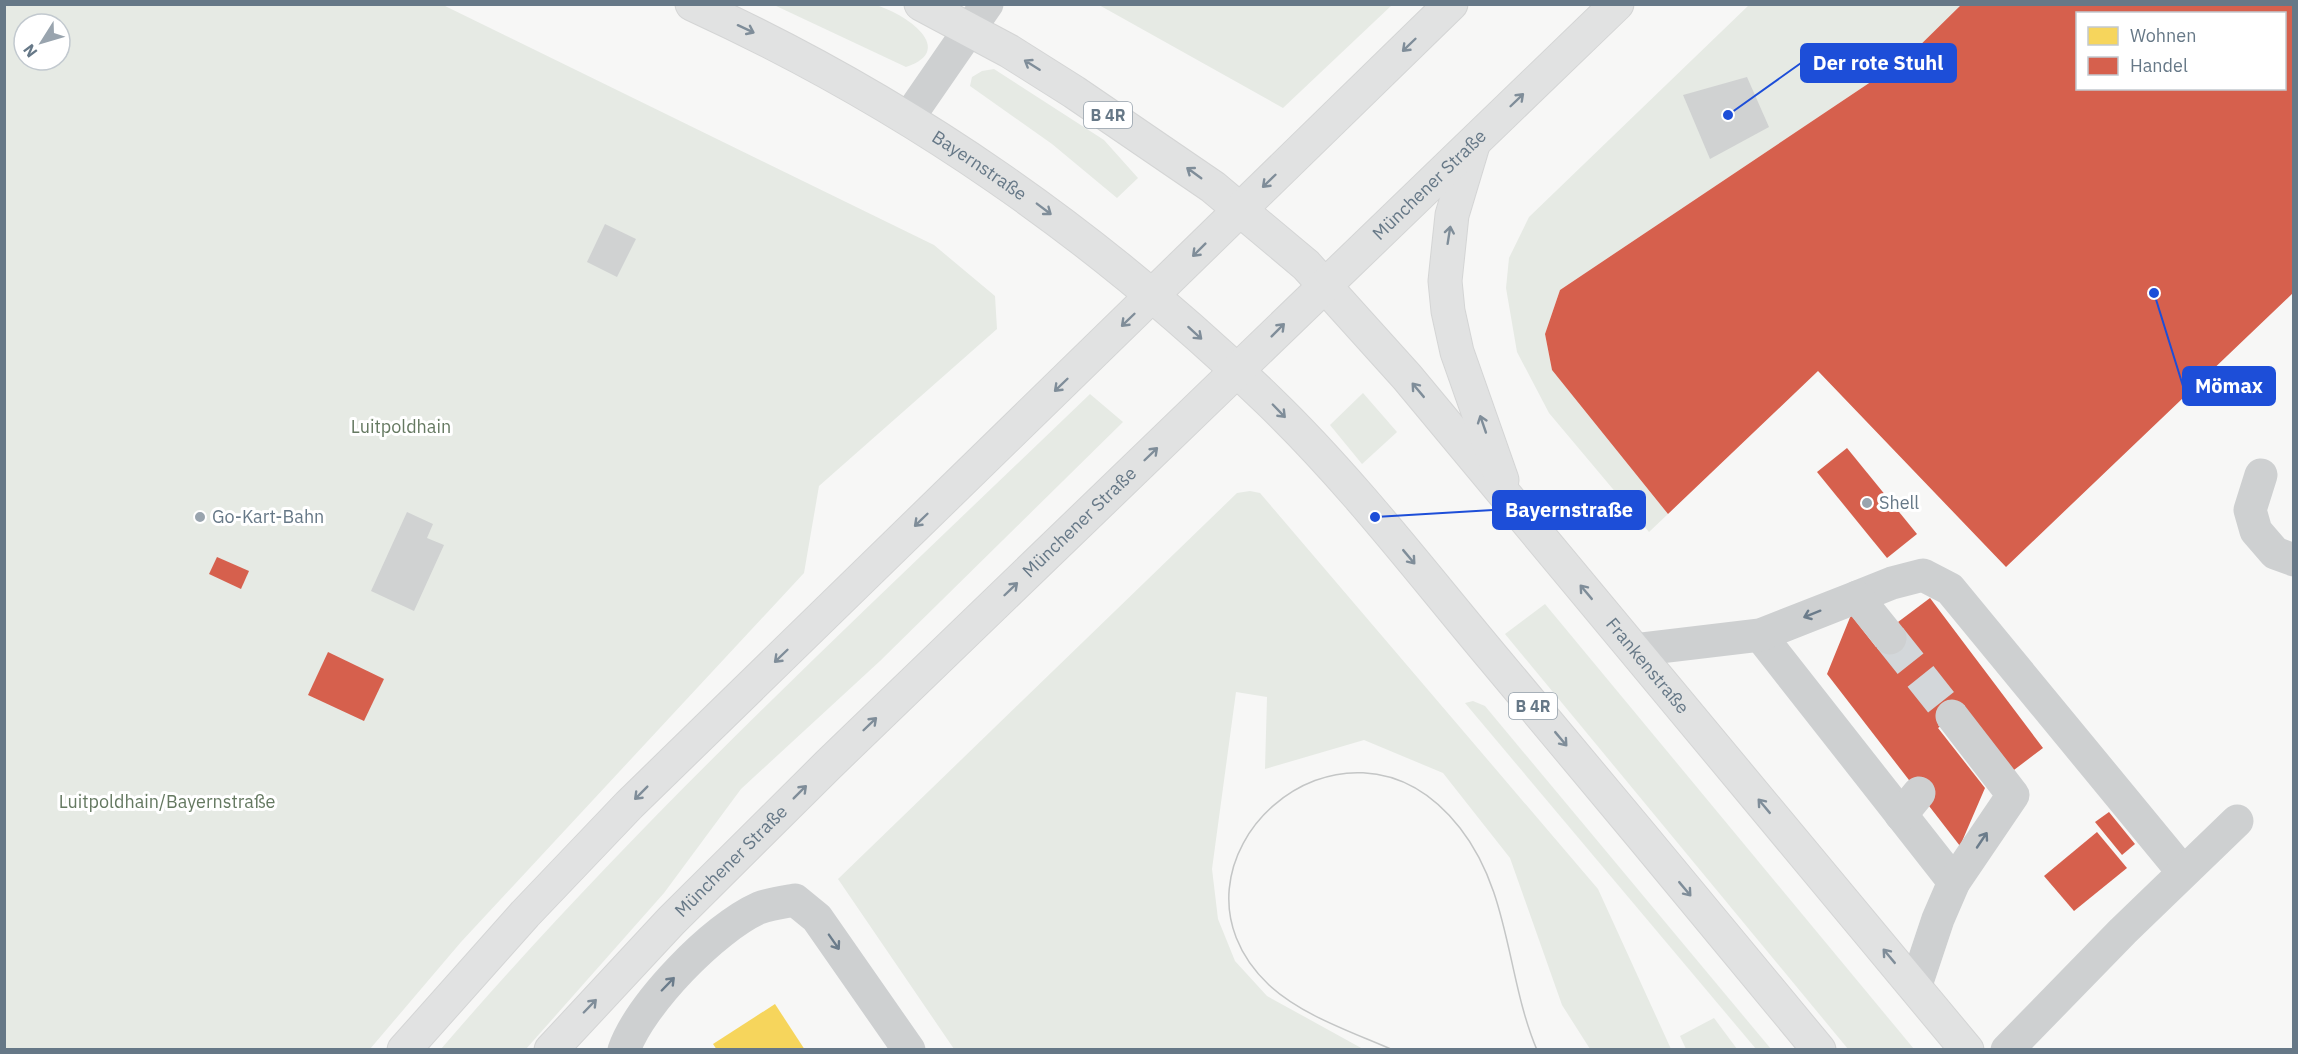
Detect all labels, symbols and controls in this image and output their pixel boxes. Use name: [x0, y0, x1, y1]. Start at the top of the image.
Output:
north arrow: [12, 12, 72, 72]
legend: [2076, 12, 2286, 90]
one-way arrow: [736, 24, 754, 36]
text: Wohnen: [2130, 24, 2196, 47]
one-way arrow: [1402, 38, 1417, 53]
text: N: [19, 40, 41, 62]
callout: Der rote Stuhl: [1801, 44, 1956, 82]
text: Der rote Stuhl: [1813, 49, 1943, 76]
text: Handel: [2130, 54, 2188, 77]
one-way arrow: [1024, 59, 1041, 71]
one-way arrow: [1510, 93, 1525, 107]
road number: B 4R: [1084, 102, 1132, 128]
street label: Münchener Straße: [1367, 124, 1491, 245]
street label: Bayernstraße: [928, 125, 1032, 205]
one-way arrow: [1187, 167, 1203, 179]
one-way arrow: [1262, 174, 1277, 188]
one-way arrow: [1035, 203, 1051, 215]
one-way arrow: [1444, 226, 1455, 246]
one-way arrow: [1192, 242, 1207, 257]
one-way arrow: [1121, 313, 1136, 328]
one-way arrow: [1271, 323, 1286, 338]
one-way arrow: [1187, 326, 1202, 340]
callout: Mömax: [2183, 367, 2275, 405]
text: Mömax: [2195, 372, 2263, 399]
one-way arrow: [1054, 378, 1069, 392]
one-way arrow: [1411, 383, 1425, 398]
one-way arrow: [1272, 404, 1286, 419]
park label: Luitpoldhain: [351, 415, 451, 438]
one-way arrow: [1477, 415, 1488, 434]
one-way arrow: [1144, 447, 1159, 462]
street label: Münchener Straße: [1017, 462, 1141, 582]
callout: Bayernstraße: [1493, 491, 1645, 529]
place label: Shell: [1879, 491, 1919, 514]
text: Bayernstraße: [1505, 496, 1633, 523]
marker: Shell: [1860, 496, 1874, 510]
place label: Go-Kart-Bahn: [212, 505, 324, 528]
marker: Go-Kart-Bahn: [193, 510, 207, 524]
one-way arrow: [913, 513, 928, 528]
one-way arrow: [1402, 549, 1416, 564]
one-way arrow: [1003, 582, 1018, 597]
one-way arrow: [1579, 584, 1592, 600]
one-way arrow: [1803, 609, 1822, 620]
street label: Frankenstraße: [1601, 613, 1694, 718]
one-way arrow: [773, 649, 788, 663]
road number: B 4R: [1509, 693, 1557, 719]
one-way arrow: [862, 717, 877, 732]
one-way arrow: [1554, 731, 1567, 747]
one-way arrow: [634, 785, 649, 800]
one-way arrow: [793, 785, 808, 800]
park label: Luitpoldhain/Bayernstraße: [59, 790, 275, 813]
one-way arrow: [1757, 799, 1771, 814]
street label: Münchener Straße: [670, 800, 792, 922]
one-way arrow: [1977, 832, 1989, 849]
one-way arrow: [1679, 881, 1692, 897]
one-way arrow: [828, 934, 840, 950]
one-way arrow: [1882, 949, 1896, 964]
one-way arrow: [661, 977, 675, 992]
one-way arrow: [583, 999, 597, 1014]

